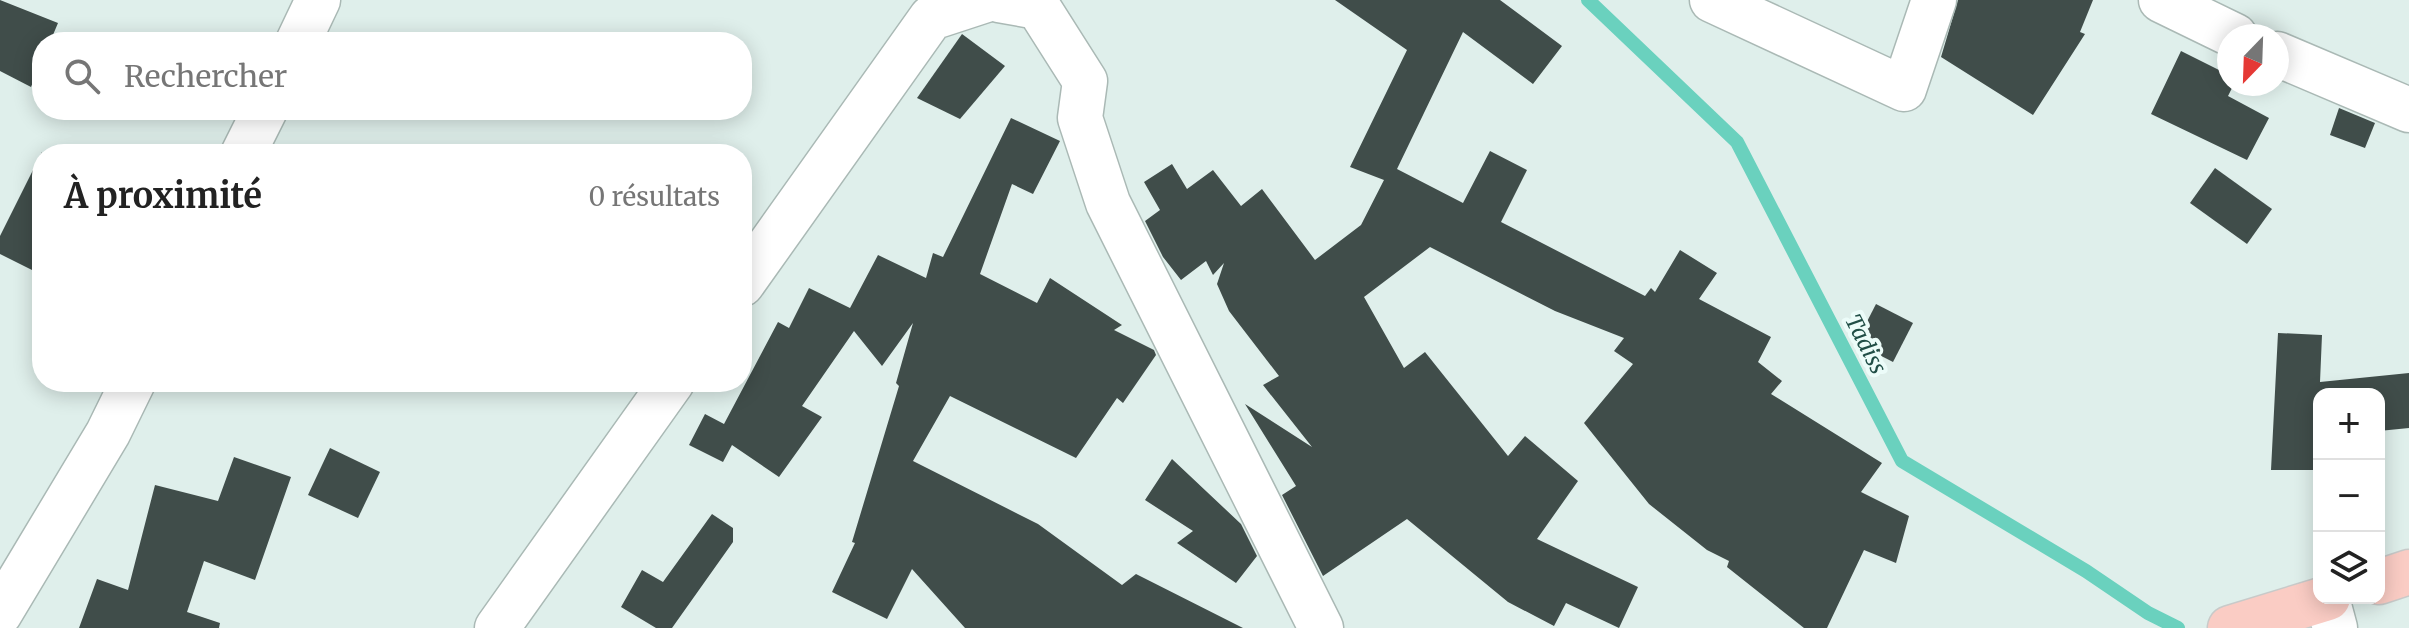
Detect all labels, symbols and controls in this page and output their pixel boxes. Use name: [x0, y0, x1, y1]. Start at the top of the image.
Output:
north arrow: [2217, 24, 2289, 96]
search box: [32, 32, 752, 120]
icon: search: [60, 54, 104, 98]
text: Rechercher: [124, 57, 287, 95]
text: À proximité: [64, 175, 262, 217]
text: 0 résultats: [589, 180, 720, 213]
water label: Tadiss: [1839, 310, 1893, 378]
map controls: [2313, 388, 2385, 604]
button: +: [2313, 388, 2385, 460]
button: −: [2313, 460, 2385, 532]
button: layers: [2313, 532, 2385, 604]

